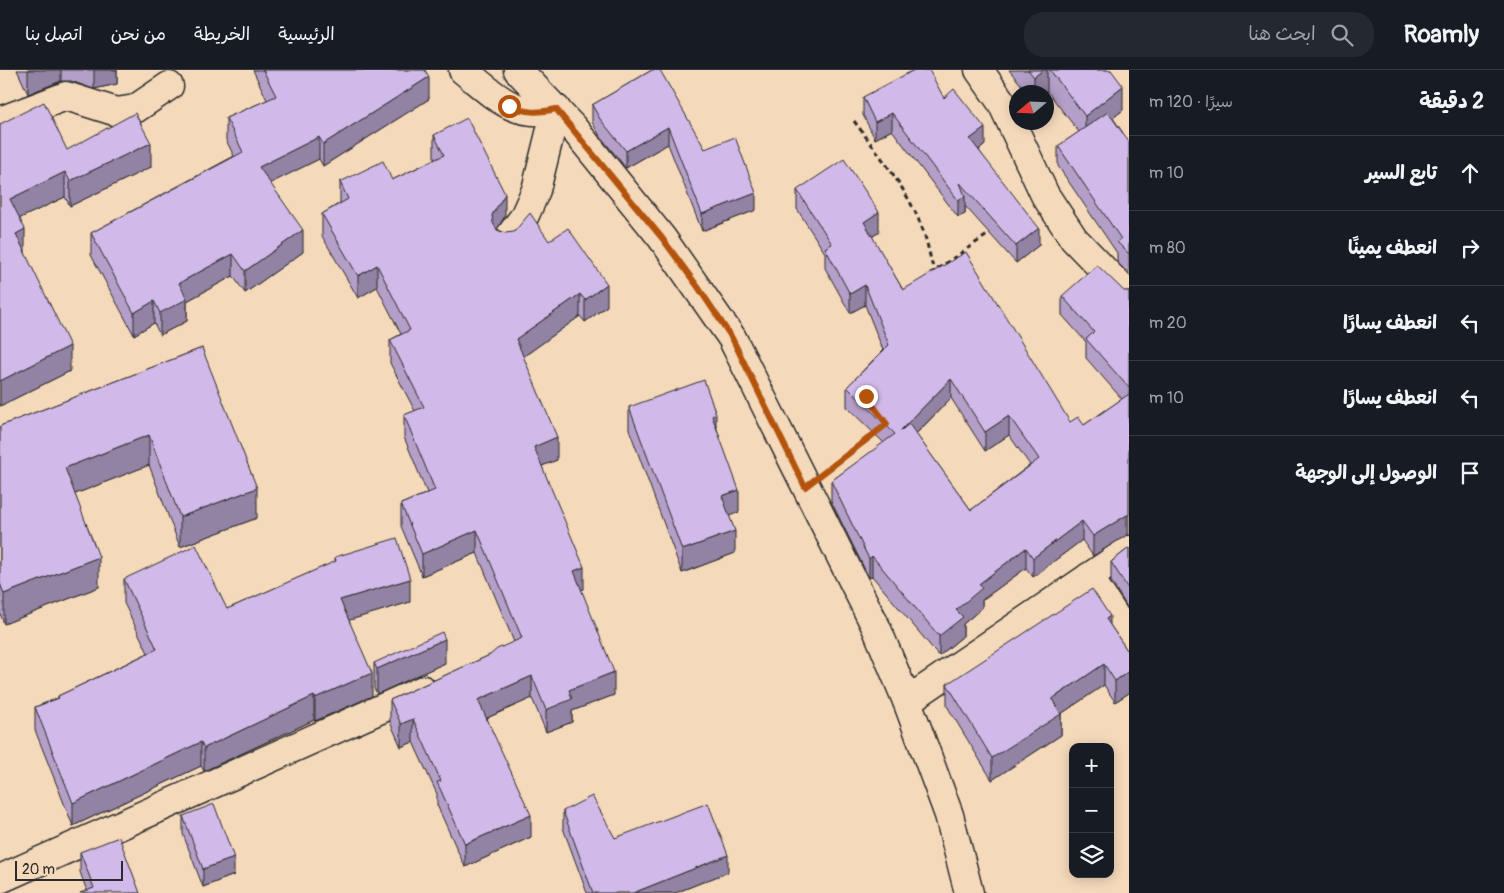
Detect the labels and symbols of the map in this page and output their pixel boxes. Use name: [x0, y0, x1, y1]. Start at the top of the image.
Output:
north arrow: [1009, 85, 1054, 130]
route start: [498, 95, 521, 118]
route end: [855, 385, 878, 408]
scale bar: [15, 858, 122, 881]

